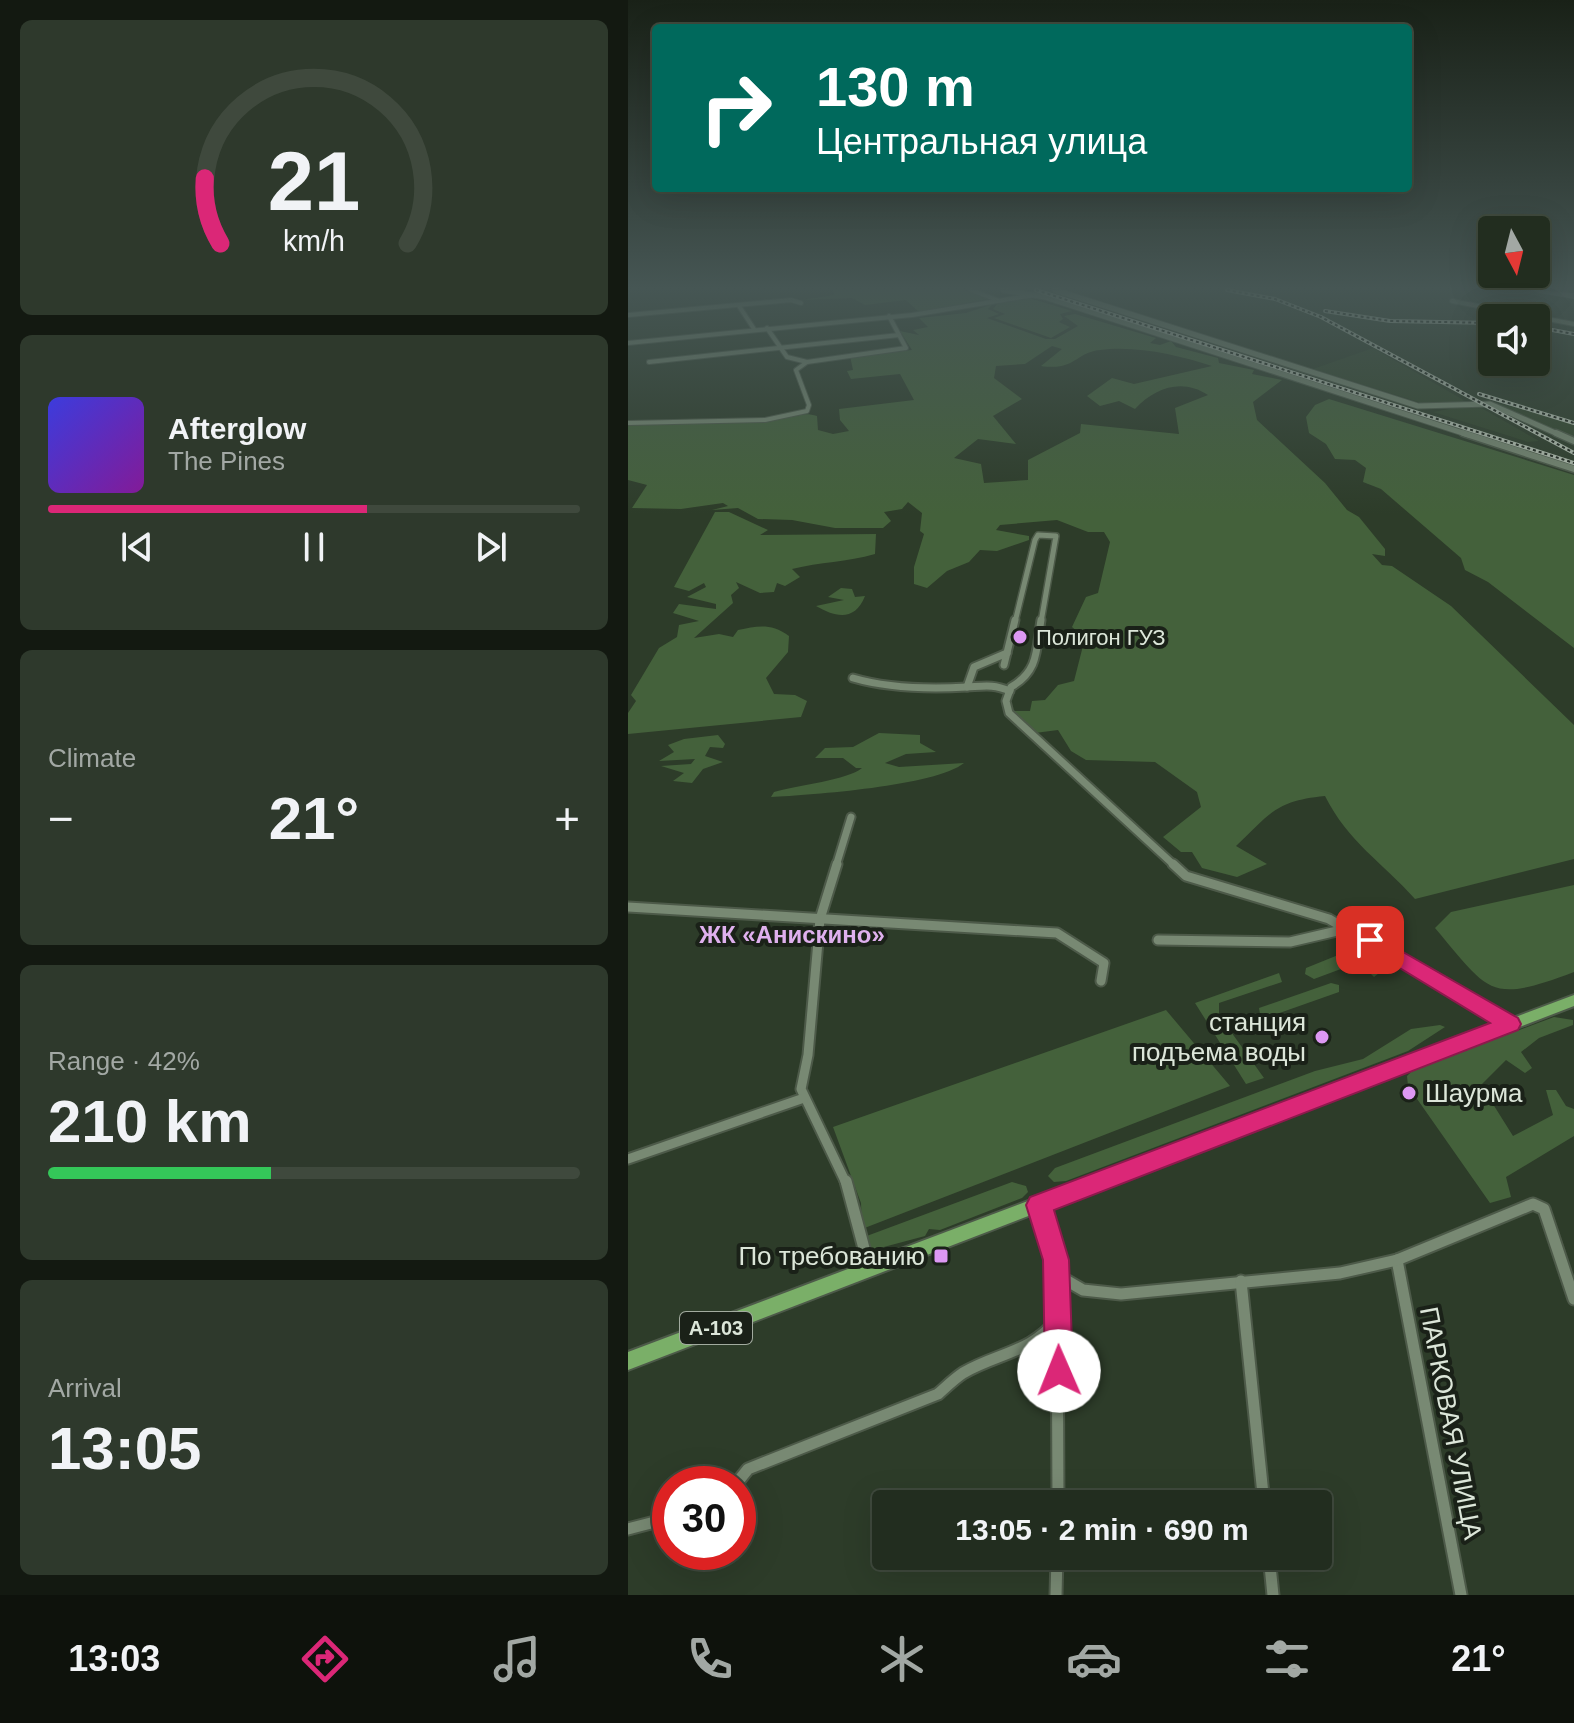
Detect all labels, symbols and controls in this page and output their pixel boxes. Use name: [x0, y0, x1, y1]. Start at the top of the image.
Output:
text: 130 m: [816, 55, 975, 118]
icon: right: [684, 56, 788, 160]
text: Центральная улица: [816, 121, 1147, 162]
text: 21: [268, 134, 360, 227]
north arrow: [1478, 216, 1550, 288]
map controls: [1478, 216, 1550, 376]
text: km/h: [283, 225, 345, 257]
button: sound: [1478, 304, 1550, 376]
text: Afterglow: [168, 412, 306, 445]
text: The Pines: [168, 446, 285, 476]
icon: previous: [115, 525, 159, 569]
icon: pause: [292, 525, 336, 569]
icon: next: [469, 525, 513, 569]
place label: Полигон ГУЗ: [1036, 625, 1165, 650]
marker: Полигон ГУЗ: [1011, 628, 1029, 646]
text: Climate: [48, 743, 136, 773]
text: 21°: [269, 785, 359, 852]
text: −: [48, 794, 74, 843]
text: +: [554, 794, 580, 843]
pin: [1336, 906, 1404, 974]
icon: arrive: [1348, 918, 1392, 962]
district label: ЖК «Анискино»: [698, 921, 885, 948]
place label: станция подъема воды: [1132, 1007, 1306, 1067]
marker: станция подъема воды: [1313, 1028, 1331, 1046]
text: Range · 42%: [48, 1046, 200, 1076]
place label: Шаурма: [1425, 1078, 1523, 1108]
marker: Шаурма: [1400, 1084, 1418, 1102]
text: 210 km: [48, 1088, 252, 1155]
place label: По требованию: [738, 1241, 925, 1271]
marker: По требованию: [932, 1247, 950, 1265]
street label: ПАРКОВАЯ УЛИЦА: [1414, 1304, 1488, 1542]
road number: А-103: [680, 1312, 752, 1344]
position arrow: [1017, 1329, 1101, 1413]
text: Arrival: [48, 1373, 122, 1403]
text: 13:05: [48, 1415, 201, 1482]
speed limit sign: 30: [652, 1466, 756, 1570]
text: 13:05 · 2 min · 690 m: [955, 1513, 1249, 1546]
icon: directions: [297, 1631, 353, 1687]
icon: music: [489, 1631, 545, 1687]
icon: phone: [682, 1631, 738, 1687]
icon: climate: [874, 1631, 930, 1687]
icon: car: [1066, 1631, 1122, 1687]
icon: filters: [1259, 1631, 1315, 1687]
text: 13:03: [68, 1638, 160, 1679]
text: 21°: [1451, 1638, 1506, 1679]

